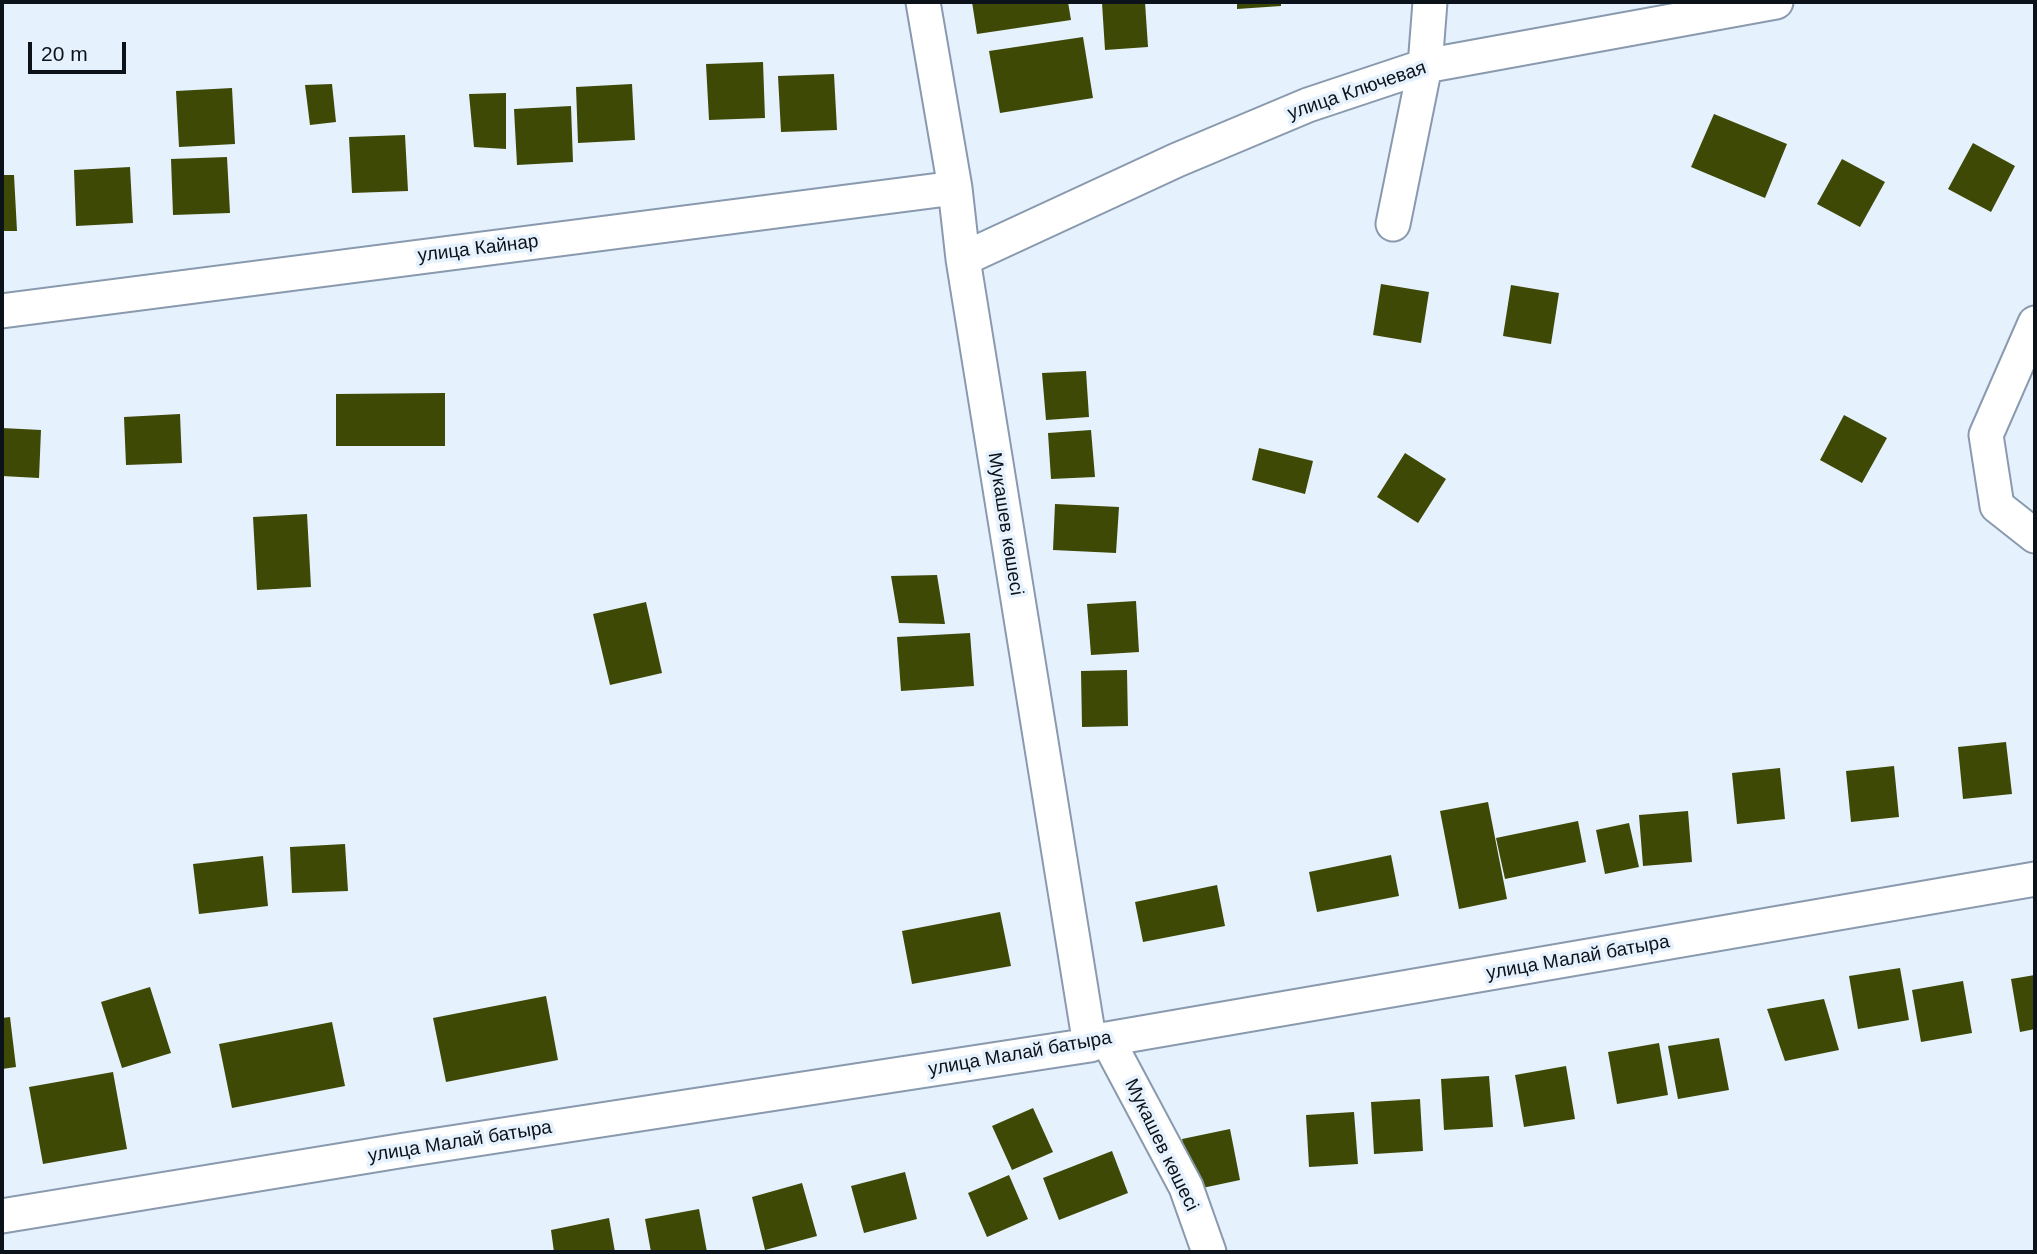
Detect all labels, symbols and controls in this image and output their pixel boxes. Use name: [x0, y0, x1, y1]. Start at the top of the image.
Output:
scale bar: [32, 28, 130, 72]
text: 20 m: [41, 42, 88, 65]
street label: улица Ключевая: [1285, 57, 1429, 125]
street label: улица Кайнар: [416, 230, 540, 268]
street label: Мукашев көшесі: [982, 451, 1028, 597]
street label: улица Малай батыра: [1485, 931, 1671, 985]
street label: улица Малай батыра: [927, 1027, 1113, 1081]
street label: Мукашев көшесі: [1119, 1075, 1203, 1215]
street label: улица Малай батыра: [366, 1116, 554, 1168]

